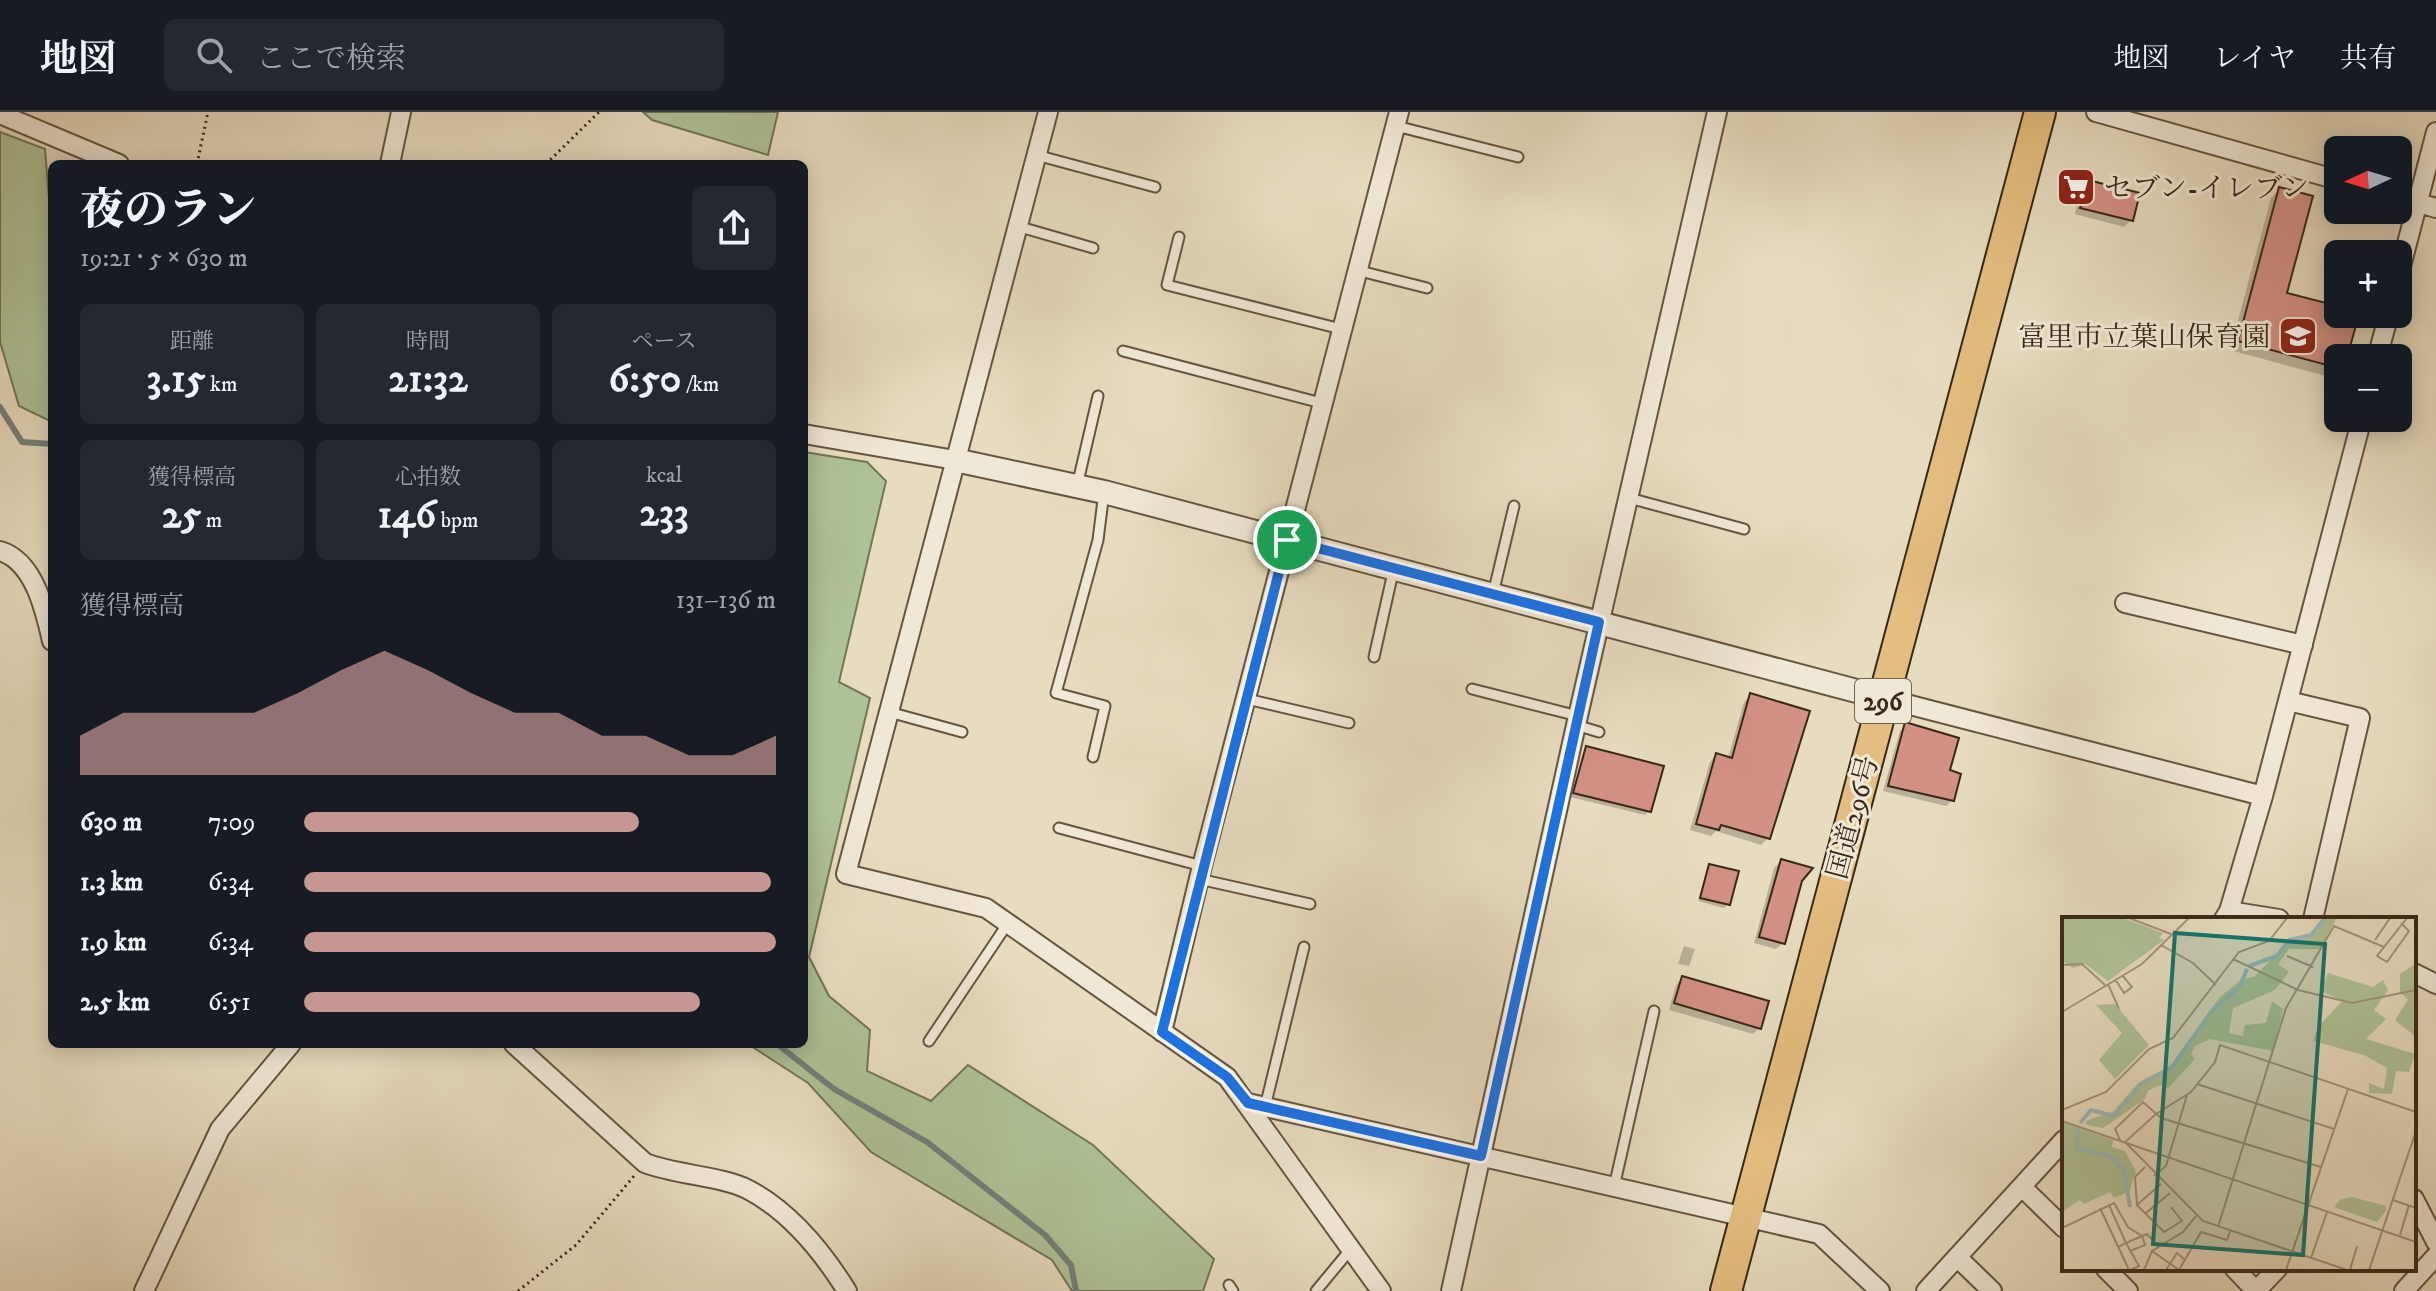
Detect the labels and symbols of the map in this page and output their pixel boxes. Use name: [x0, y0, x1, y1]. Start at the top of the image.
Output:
north arrow: [2324, 136, 2412, 224]
supermarket icon: セブン-イレブン: [2055, 166, 2097, 208]
place label: セブン-イレブン: [2104, 171, 2309, 206]
school or university icon: 富里市立葉山保育園: [2277, 315, 2319, 357]
place label: 富里市立葉山保育園: [2018, 320, 2270, 355]
pin: [1253, 506, 1321, 574]
road number: 296: [1855, 679, 1911, 723]
street label: 国道296号: [1820, 752, 1887, 883]
inset map: [2062, 917, 2416, 1271]

